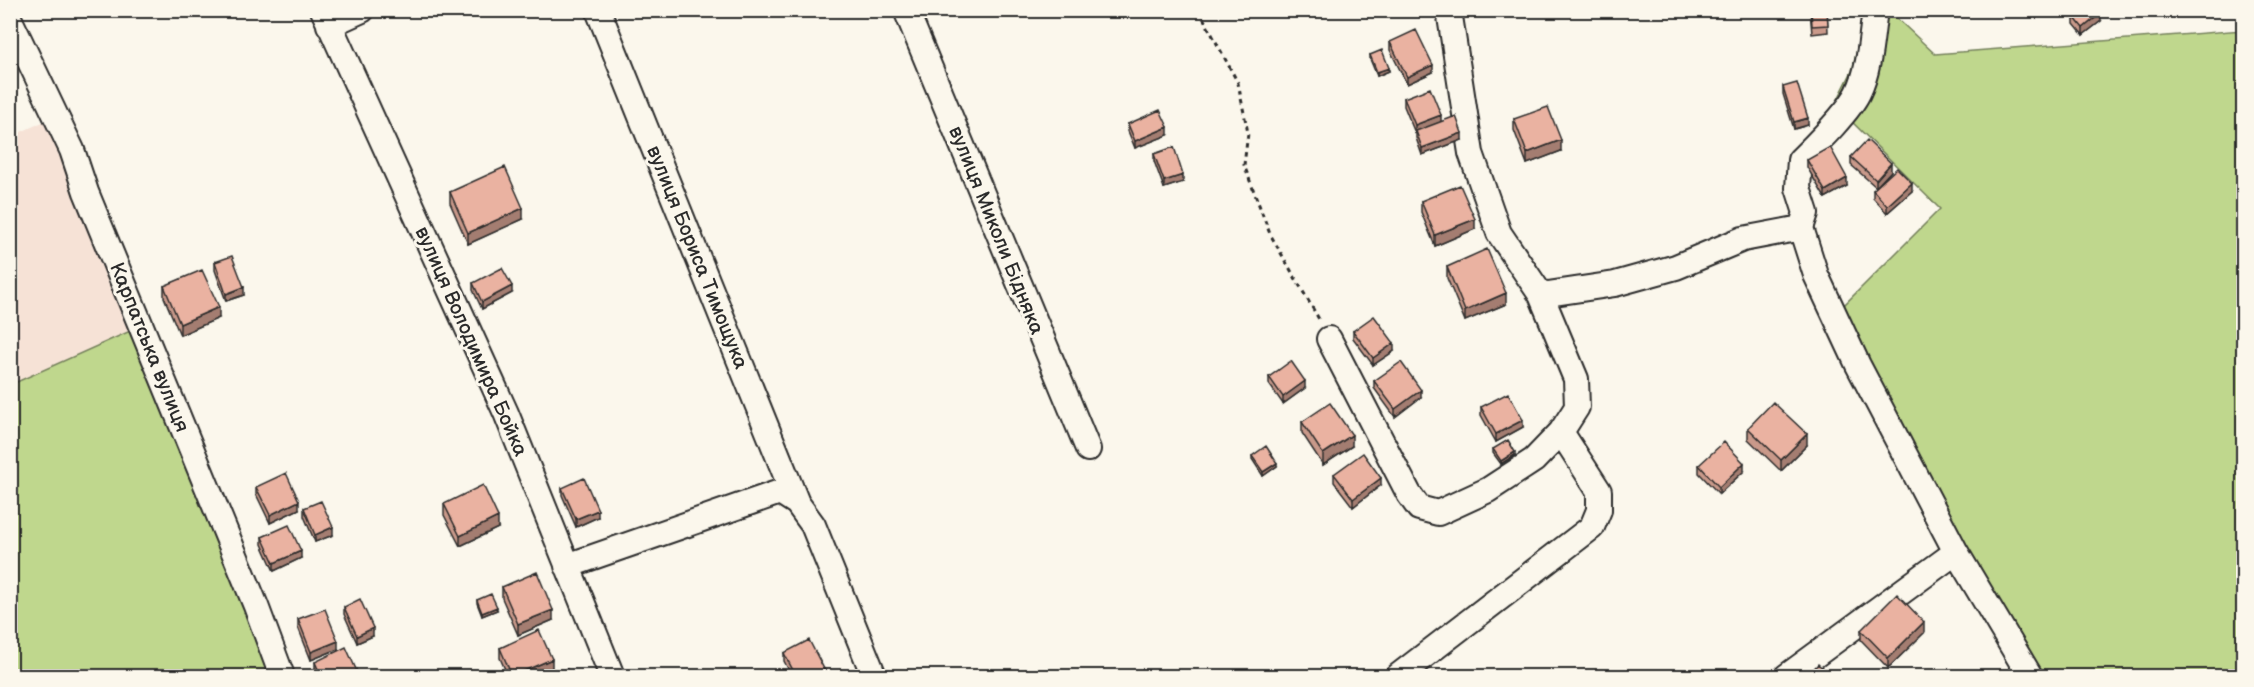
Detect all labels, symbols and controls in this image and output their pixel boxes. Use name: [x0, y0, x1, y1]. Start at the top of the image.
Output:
street label: вулиця Миколи Бідняка: [943, 123, 1049, 338]
street label: вулиця Бориса Тимощука: [641, 142, 753, 373]
street label: вулиця Володимира Бойка: [410, 223, 533, 460]
street label: Карпатська вулиця: [104, 259, 194, 436]

